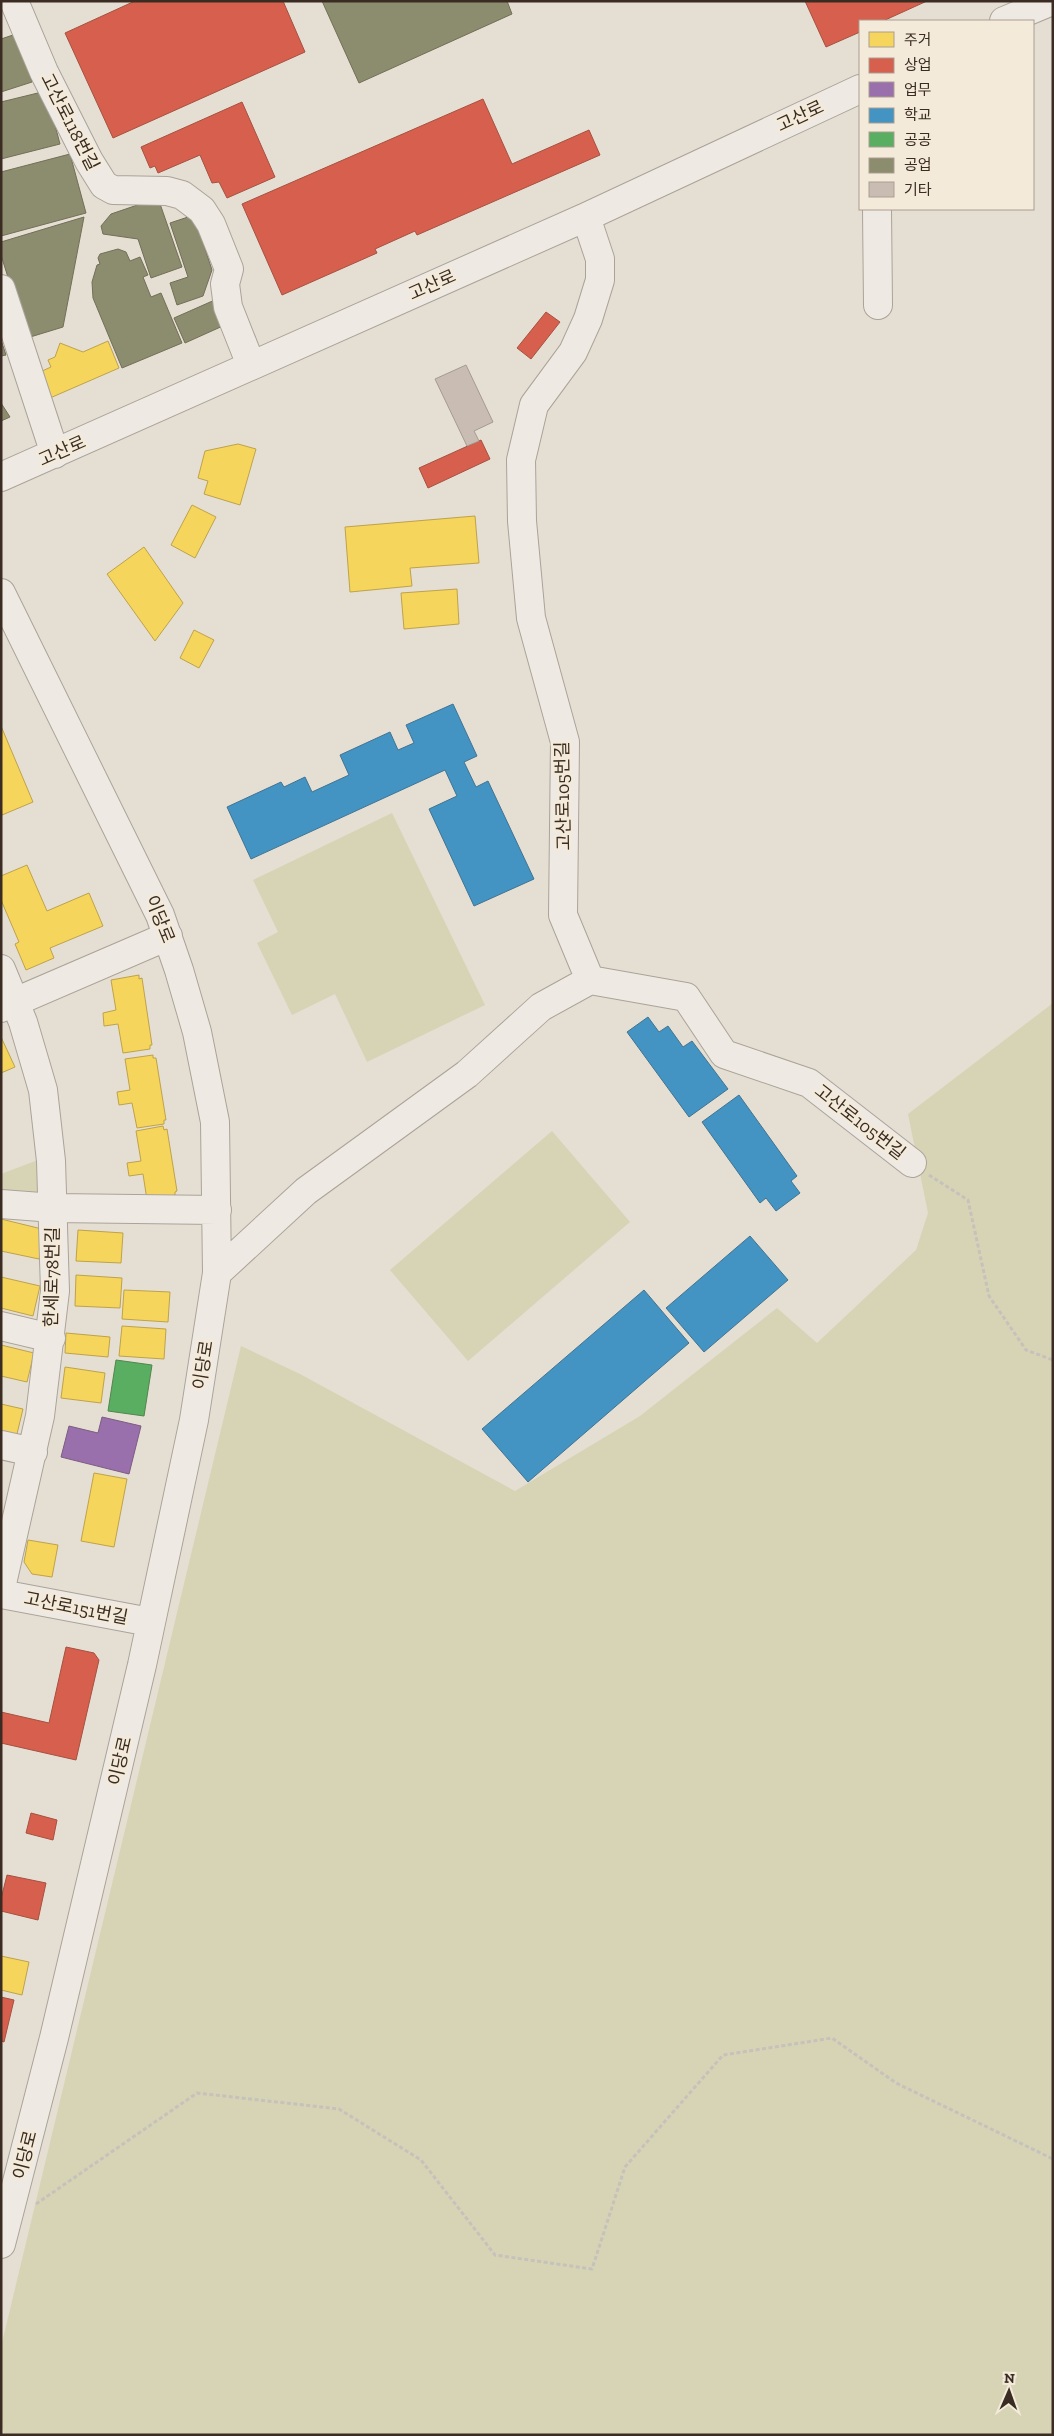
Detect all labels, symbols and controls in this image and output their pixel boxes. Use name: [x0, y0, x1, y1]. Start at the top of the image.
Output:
legend: [859, 20, 1034, 210]
text: 주거: [904, 31, 932, 49]
text: 상업: [904, 56, 932, 74]
street label: 고산로118번길: [36, 70, 104, 174]
text: 업무: [904, 81, 932, 99]
street label: 고산로: [773, 96, 827, 136]
text: 학교: [904, 106, 932, 124]
text: 공공: [904, 131, 932, 149]
text: 공업: [904, 156, 932, 174]
text: 기타: [904, 181, 932, 199]
street label: 고산로: [405, 265, 459, 305]
street label: 고산로: [35, 431, 89, 471]
street label: 고산로105번길: [551, 741, 575, 851]
street label: 이당로: [140, 892, 180, 946]
street label: 고산로105번길: [810, 1080, 910, 1164]
street label: 한세로78번길: [40, 1226, 64, 1328]
street label: 이당로: [188, 1339, 218, 1391]
street label: 고산로151번길: [22, 1587, 130, 1629]
street label: 이당로: [104, 1734, 136, 1788]
street label: 이당로: [8, 2128, 42, 2182]
north arrow: [984, 2366, 1034, 2416]
text: N: [1004, 2370, 1015, 2387]

